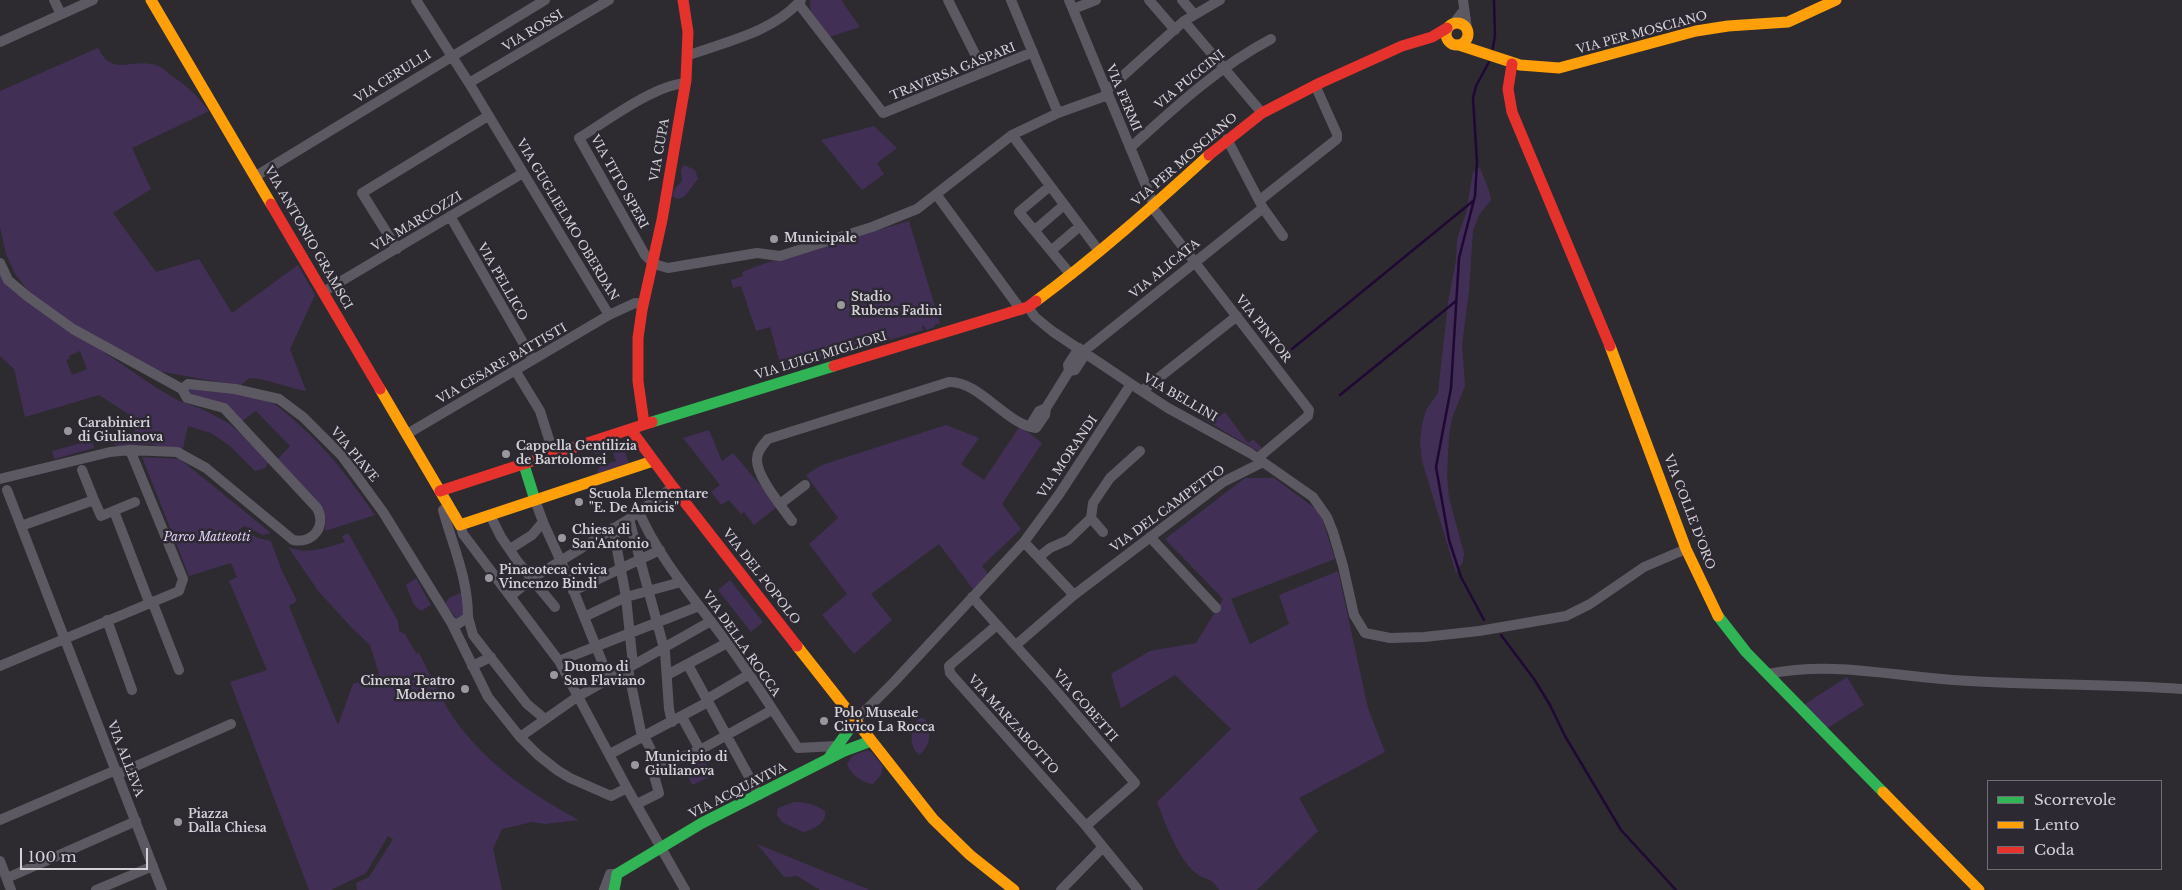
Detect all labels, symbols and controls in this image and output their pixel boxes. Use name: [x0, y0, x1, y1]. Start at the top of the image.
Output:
street label: VIA ROSSI: [500, 7, 566, 55]
street label: VIA PER MOSCIANO: [1575, 9, 1709, 57]
street label: TRAVERSA GASPARI: [888, 40, 1018, 104]
street label: VIA PUCCINI: [1152, 47, 1228, 113]
street label: VIA CERULLI: [352, 48, 434, 106]
street label: VIA FERMI: [1102, 62, 1144, 134]
street label: VIA PER MOSCIANO: [1129, 110, 1241, 210]
street label: VIA CUPA: [647, 117, 673, 183]
street label: VIA TITO SPERI: [587, 133, 651, 231]
street label: VIA GUGLIELMO OBERDAN: [513, 137, 621, 303]
street label: VIA ANTONIO GRAMSCI: [261, 164, 355, 312]
street label: VIA MARCOZZI: [369, 189, 465, 255]
place label: Municipale: [784, 232, 857, 246]
marker: Municipale: [768, 233, 780, 245]
street label: VIA ALICATA: [1127, 236, 1203, 302]
street label: VIA PELLICO: [474, 241, 530, 323]
place label: Stadio Rubens Fadini: [851, 291, 942, 319]
street label: VIA PINTOR: [1232, 293, 1294, 365]
marker: Stadio Rubens Fadini: [835, 299, 847, 311]
street label: VIA CESARE BATTISTI: [434, 321, 570, 407]
street label: VIA LUIGI MIGLIORI: [753, 329, 889, 383]
street label: VIA BELLINI: [1140, 371, 1220, 425]
street label: VIA MORANDI: [1035, 413, 1101, 501]
place label: Carabinieri di Giulianova: [78, 417, 163, 445]
marker: Carabinieri di Giulianova: [62, 425, 74, 437]
street label: VIA PIAVE: [327, 425, 381, 485]
place label: Cappella Gentilizia de Bartolomei: [516, 440, 637, 468]
marker: Cappella Gentilizia de Bartolomei: [500, 448, 512, 460]
street label: VIA COLLE D'ORO: [1660, 452, 1718, 572]
street label: VIA DEL CAMPETTO: [1108, 463, 1228, 555]
place label: Scuola Elementare "E. De Amicis": [589, 488, 708, 516]
marker: Scuola Elementare "E. De Amicis": [573, 496, 585, 508]
place label: Chiesa di San'Antonio: [572, 524, 649, 552]
street label: VIA DEL POPOLO: [719, 526, 803, 628]
park label: Parco Matteotti: [164, 531, 250, 545]
marker: Chiesa di San'Antonio: [556, 532, 568, 544]
place label: Pinacoteca civica Vincenzo Bindi: [499, 564, 607, 592]
marker: Pinacoteca civica Vincenzo Bindi: [483, 572, 495, 584]
street label: VIA DELLA ROCCA: [699, 588, 783, 700]
place label: Duomo di San Flaviano: [564, 661, 645, 689]
street label: VIA GOBETTI: [1050, 667, 1120, 745]
marker: Duomo di San Flaviano: [548, 669, 560, 681]
street label: VIA MARZABOTTO: [965, 672, 1061, 778]
place label: Cinema Teatro Moderno: [360, 675, 455, 703]
marker: Cinema Teatro Moderno: [459, 683, 471, 695]
place label: Polo Museale Civico La Rocca: [834, 707, 935, 735]
marker: Polo Museale Civico La Rocca: [818, 715, 830, 727]
street label: VIA ALLEVA: [104, 719, 146, 799]
place label: Municipio di Giulianova: [645, 751, 728, 779]
marker: Municipio di Giulianova: [629, 759, 641, 771]
street label: VIA ACQUAVIVA: [687, 760, 789, 822]
legend: [1987, 780, 2162, 870]
text: Scorrevole: [2034, 790, 2116, 809]
place label: Piazza Dalla Chiesa: [188, 808, 267, 836]
text: Lento: [2034, 815, 2079, 834]
marker: Piazza Dalla Chiesa: [172, 816, 184, 828]
scale bar: [22, 838, 150, 870]
text: Coda: [2034, 840, 2074, 859]
text: 100 m: [28, 847, 77, 866]

